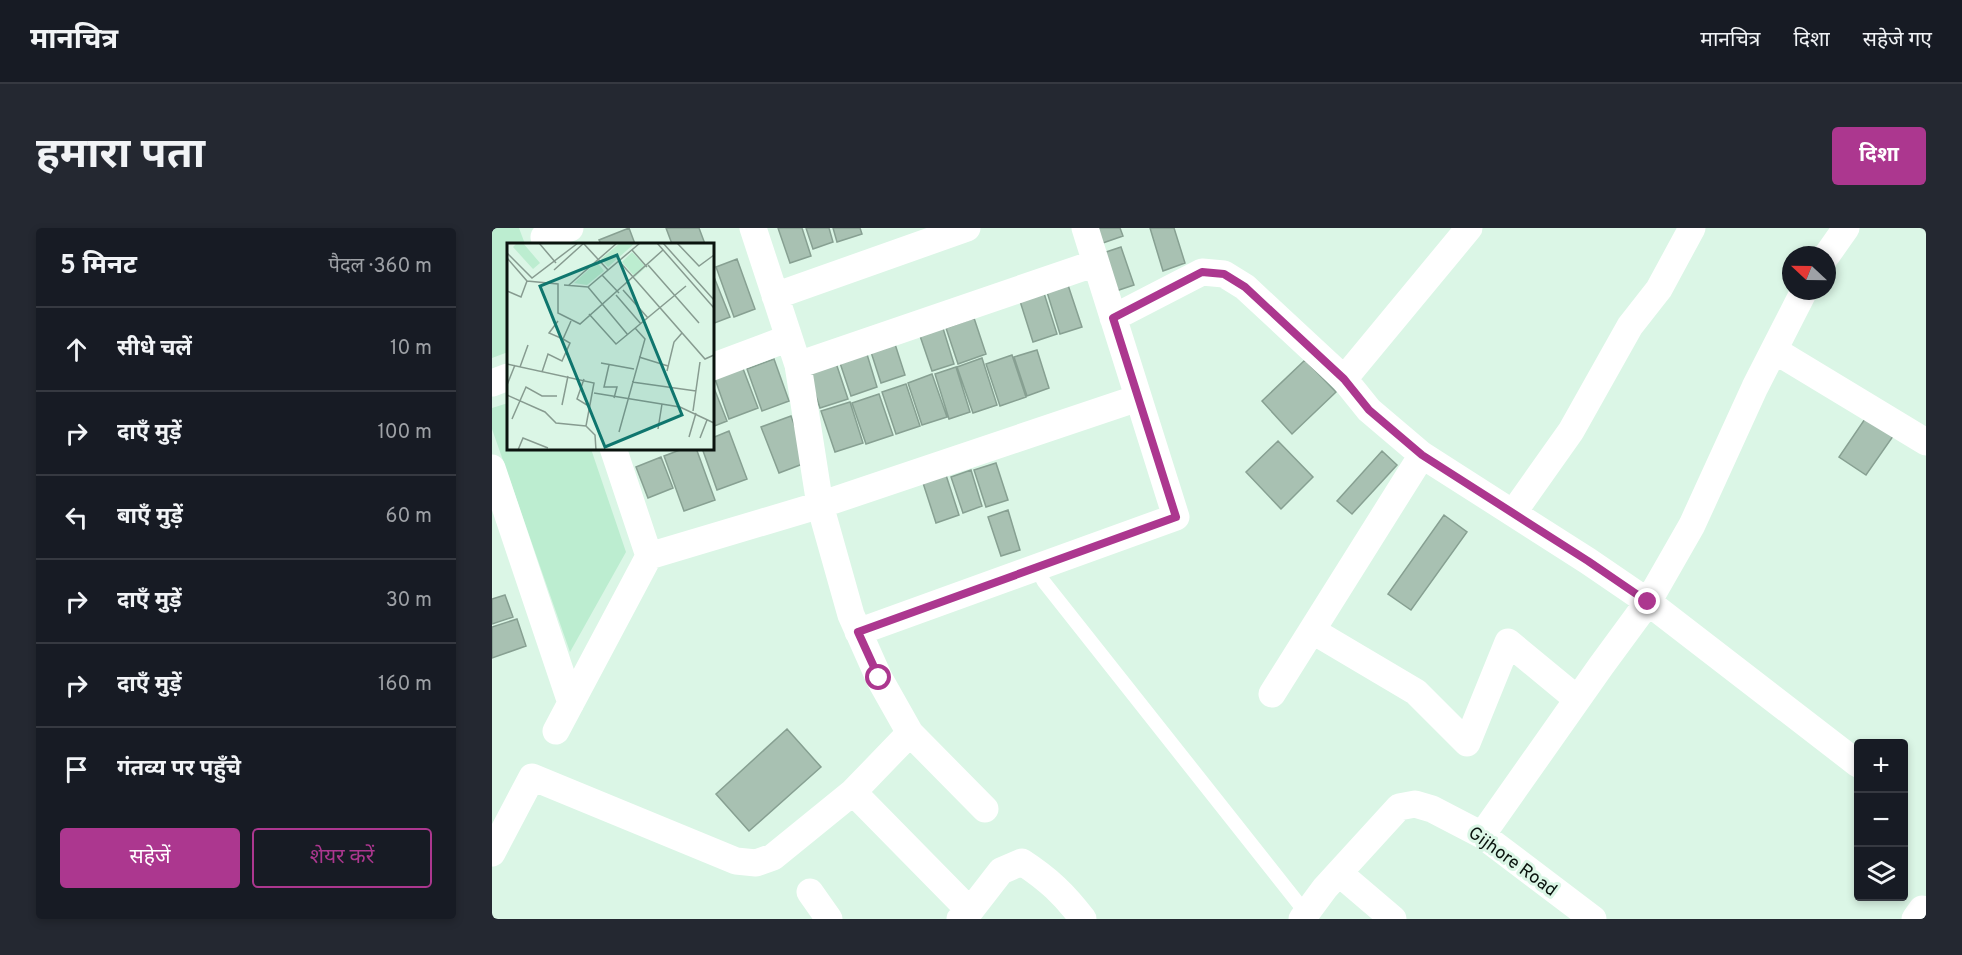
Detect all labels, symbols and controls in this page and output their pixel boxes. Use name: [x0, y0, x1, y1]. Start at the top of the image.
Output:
text: मानचित्र: [30, 23, 118, 59]
text: मानचित्र: [1700, 27, 1760, 54]
text: दिशा: [1793, 27, 1830, 54]
text: सहेजे गए: [1863, 27, 1932, 54]
button: दिशा: [1832, 127, 1926, 185]
text: हमारा पता: [36, 130, 205, 183]
inset map: [507, 243, 714, 450]
north arrow: [1782, 246, 1836, 300]
text: 5 मिनट: [60, 250, 137, 283]
text: पैदल · 360 m: [329, 254, 432, 280]
icon: ahead: [60, 333, 93, 366]
text: सीधे चलें: [117, 336, 192, 363]
text: 10 m: [390, 336, 432, 362]
icon: right: [60, 417, 93, 450]
text: दाएँ मुड़ें: [117, 420, 182, 447]
text: 100 m: [377, 420, 432, 446]
icon: left: [60, 501, 93, 534]
text: बाएँ मुड़ें: [117, 504, 183, 531]
text: 60 m: [386, 504, 432, 530]
icon: right: [60, 585, 93, 618]
text: दाएँ मुड़ें: [117, 588, 182, 615]
text: 30 m: [386, 588, 432, 614]
route end: [1634, 588, 1660, 614]
route start: [865, 664, 891, 690]
icon: right: [60, 669, 93, 702]
text: दाएँ मुड़ें: [117, 672, 182, 699]
text: 160 m: [378, 672, 432, 698]
map controls: [1854, 739, 1908, 901]
button: +: [1854, 739, 1908, 793]
icon: arrive: [60, 753, 93, 786]
text: गंतव्य पर पहुँचे: [117, 756, 241, 783]
button: −: [1854, 793, 1908, 847]
street label: Gijhore Road: [1463, 822, 1561, 902]
button: सहेजें: [60, 828, 240, 888]
button: शेयर करें: [252, 828, 432, 888]
button: layers: [1854, 847, 1908, 901]

